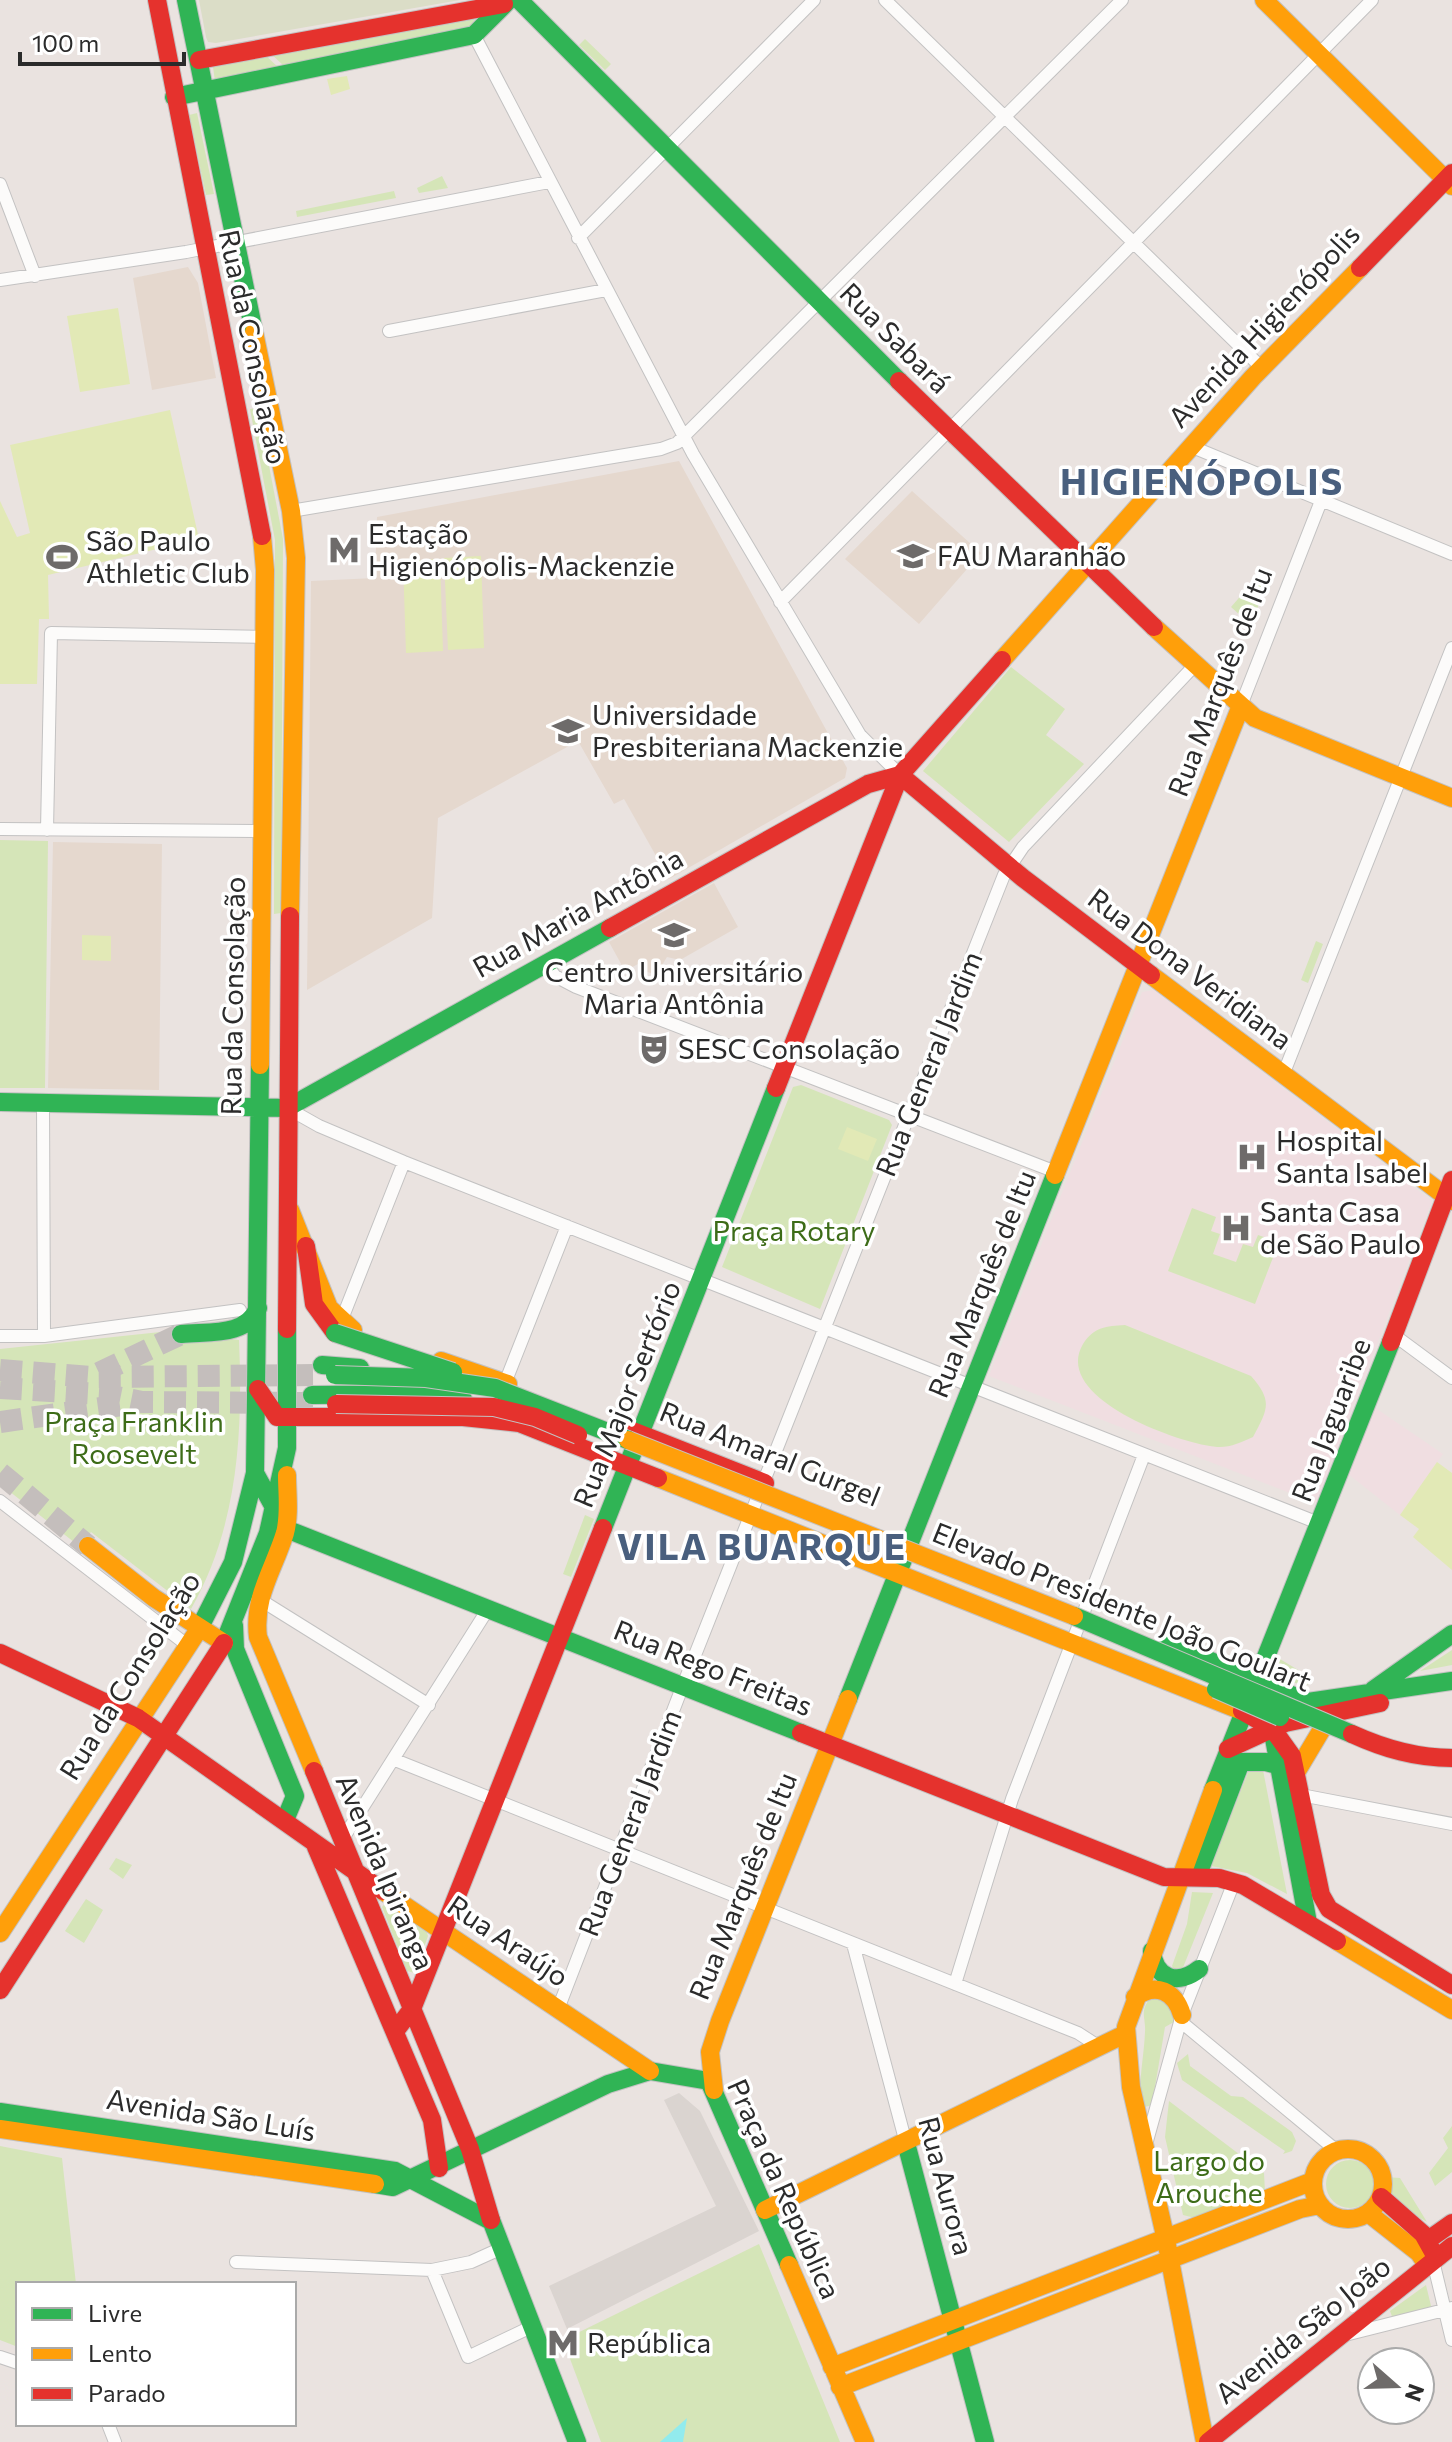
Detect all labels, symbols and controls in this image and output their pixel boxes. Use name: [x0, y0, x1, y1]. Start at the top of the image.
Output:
scale bar: [20, 16, 184, 66]
text: 100 m: [32, 28, 99, 57]
street label: Avenida Higienópolis: [1161, 217, 1366, 434]
street label: Rua da Consolação: [213, 227, 295, 467]
street label: Rua Sabará: [833, 275, 958, 400]
district label: HIGIENÓPOLIS: [1060, 458, 1344, 502]
place label: Estação Higienópolis-Mackenzie: [368, 516, 674, 582]
place label: São Paulo Athletic Club: [86, 523, 250, 589]
metro station icon: Estação Higienópolis-Mackenzie: [327, 533, 361, 567]
place label: FAU Maranhão: [937, 538, 1126, 572]
school or university icon: FAU Maranhão: [896, 539, 930, 573]
sports icon: São Paulo Athletic Club: [45, 540, 79, 574]
street label: Rua Marquês de Itu: [1160, 562, 1278, 801]
place label: Universidade Presbiteriana Mackenzie: [592, 697, 903, 763]
school or university icon: Universidade Presbiteriana Mackenzie: [551, 714, 585, 748]
street label: Rua Maria Antônia: [466, 840, 689, 984]
street label: Rua da Consolação: [213, 876, 251, 1116]
street label: Rua Dona Veridiana: [1082, 880, 1299, 1056]
school or university icon: Centro Universitário Maria Antônia: [657, 918, 691, 952]
street label: Rua General Jardim: [867, 946, 989, 1181]
place label: Centro Universitário Maria Antônia: [545, 954, 803, 1020]
place label: SESC Consolação: [678, 1031, 900, 1065]
theatre icon: SESC Consolação: [637, 1032, 671, 1066]
place label: Hospital Santa Isabel: [1276, 1123, 1428, 1189]
hospital icon: Hospital Santa Isabel: [1235, 1140, 1269, 1174]
street label: Rua Marquês de Itu: [920, 1165, 1042, 1402]
place label: Santa Casa de São Paulo: [1260, 1194, 1421, 1260]
hospital icon: Santa Casa de São Paulo: [1219, 1211, 1253, 1245]
park label: Praça Rotary: [712, 1213, 876, 1247]
street label: Rua Major Sertório: [565, 1275, 687, 1512]
street label: Rua Jaguaribe: [1283, 1333, 1377, 1506]
street label: Rua Amaral Gurgel: [655, 1393, 886, 1513]
park label: Praça Franklin Roosevelt: [44, 1404, 224, 1470]
street label: Elevado Presidente João Goulart: [928, 1514, 1317, 1698]
district label: VILA BUARQUE: [617, 1523, 907, 1567]
street label: Rua da Consolação: [51, 1565, 207, 1786]
street label: Rua Rego Freitas: [609, 1612, 818, 1722]
street label: Rua General Jardim: [570, 1705, 688, 1941]
street label: Rua Marquês de Itu: [681, 1767, 803, 2004]
street label: Avenida Ipiranga: [329, 1769, 442, 1974]
street label: Rua Araújo: [442, 1887, 576, 1993]
street label: Praça da República: [721, 2073, 849, 2304]
street label: Avenida São Luís: [104, 2081, 318, 2147]
street label: Rua Aurora: [912, 2113, 982, 2259]
park label: Largo do Arouche: [1153, 2143, 1265, 2209]
street label: Avenida São João: [1208, 2248, 1397, 2410]
legend: [16, 2282, 296, 2426]
text: Livre: [88, 2298, 142, 2327]
place label: República: [587, 2325, 711, 2359]
metro station icon: República: [546, 2326, 580, 2360]
text: Lento: [88, 2338, 152, 2367]
north arrow: [1356, 2346, 1436, 2426]
text: Parado: [88, 2378, 166, 2407]
text: N: [1400, 2381, 1431, 2405]

